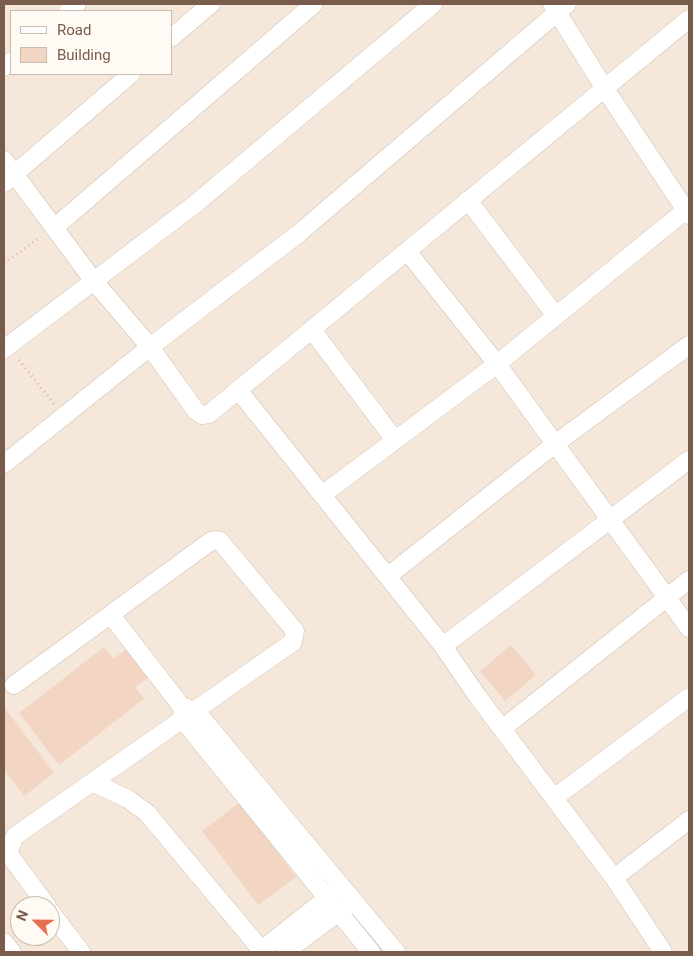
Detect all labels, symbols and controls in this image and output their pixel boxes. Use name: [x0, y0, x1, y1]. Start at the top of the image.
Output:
legend: [10, 10, 172, 75]
text: Road: [57, 21, 91, 39]
text: Building: [57, 46, 111, 64]
north arrow: [10, 896, 60, 946]
text: N: [13, 908, 31, 923]

